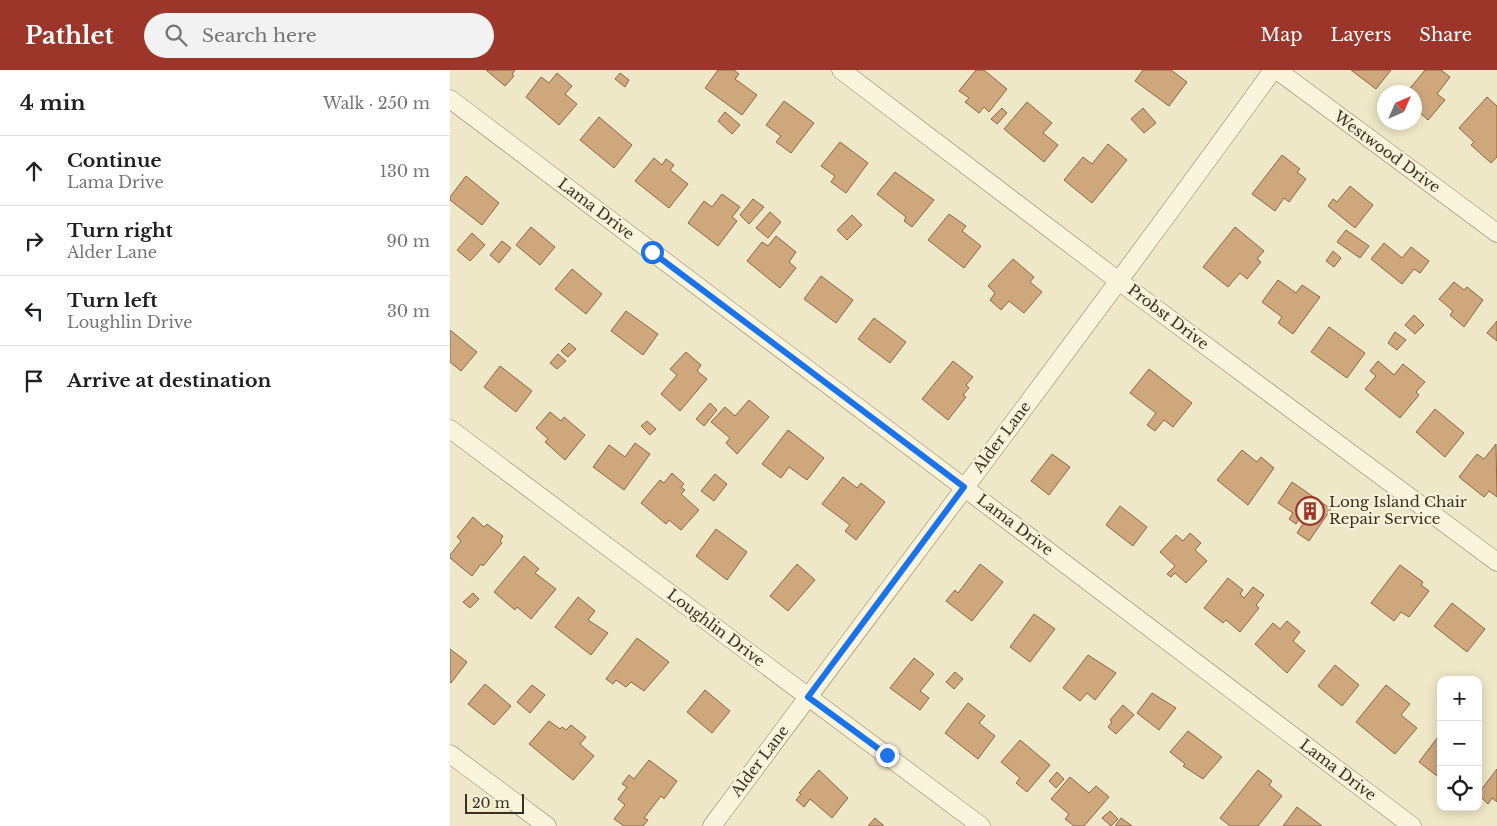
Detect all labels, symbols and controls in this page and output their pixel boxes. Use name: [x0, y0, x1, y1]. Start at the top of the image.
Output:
search box: [144, 13, 494, 58]
text: Pathlet: [25, 21, 114, 50]
icon: search: [162, 21, 190, 49]
text: Search here: [202, 24, 317, 47]
text: Map: [1261, 24, 1302, 46]
text: Layers: [1330, 24, 1391, 46]
text: Share: [1419, 24, 1472, 46]
north arrow: [1377, 85, 1422, 130]
text: 4 min: [20, 90, 86, 116]
text: Walk · 250 m: [323, 93, 430, 113]
street label: Westwood Drive: [1330, 106, 1444, 197]
text: Continue: [67, 149, 162, 172]
icon: ahead: [20, 157, 48, 185]
text: 130 m: [380, 161, 430, 181]
text: Lama Drive: [67, 172, 164, 192]
street label: Lama Drive: [554, 174, 638, 243]
text: Turn right: [67, 219, 173, 242]
icon: right: [20, 227, 48, 255]
text: 90 m: [387, 231, 430, 251]
route start: [641, 241, 664, 264]
text: Alder Lane: [67, 242, 157, 262]
street label: Probst Drive: [1124, 280, 1213, 353]
text: Turn left: [67, 289, 158, 312]
icon: left: [20, 297, 48, 325]
text: 30 m: [387, 301, 430, 321]
text: Loughlin Drive: [67, 312, 192, 332]
icon: arrive: [20, 367, 48, 395]
text: Arrive at destination: [67, 369, 271, 392]
street label: Alder Lane: [968, 397, 1035, 477]
street label: Lama Drive: [973, 490, 1057, 559]
place label: Long Island Chair Repair Service: [1329, 492, 1468, 528]
building icon: Long Island Chair Repair Service: [1295, 496, 1325, 526]
street label: Loughlin Drive: [664, 585, 769, 671]
map controls: [1437, 676, 1482, 811]
button: +: [1437, 676, 1482, 721]
street label: Alder Lane: [726, 721, 793, 801]
button: −: [1437, 721, 1482, 766]
street label: Lama Drive: [1296, 735, 1380, 804]
route end: [876, 744, 899, 767]
button: locate: [1437, 766, 1482, 811]
scale bar: [465, 791, 524, 814]
text: 20 m: [472, 794, 510, 812]

